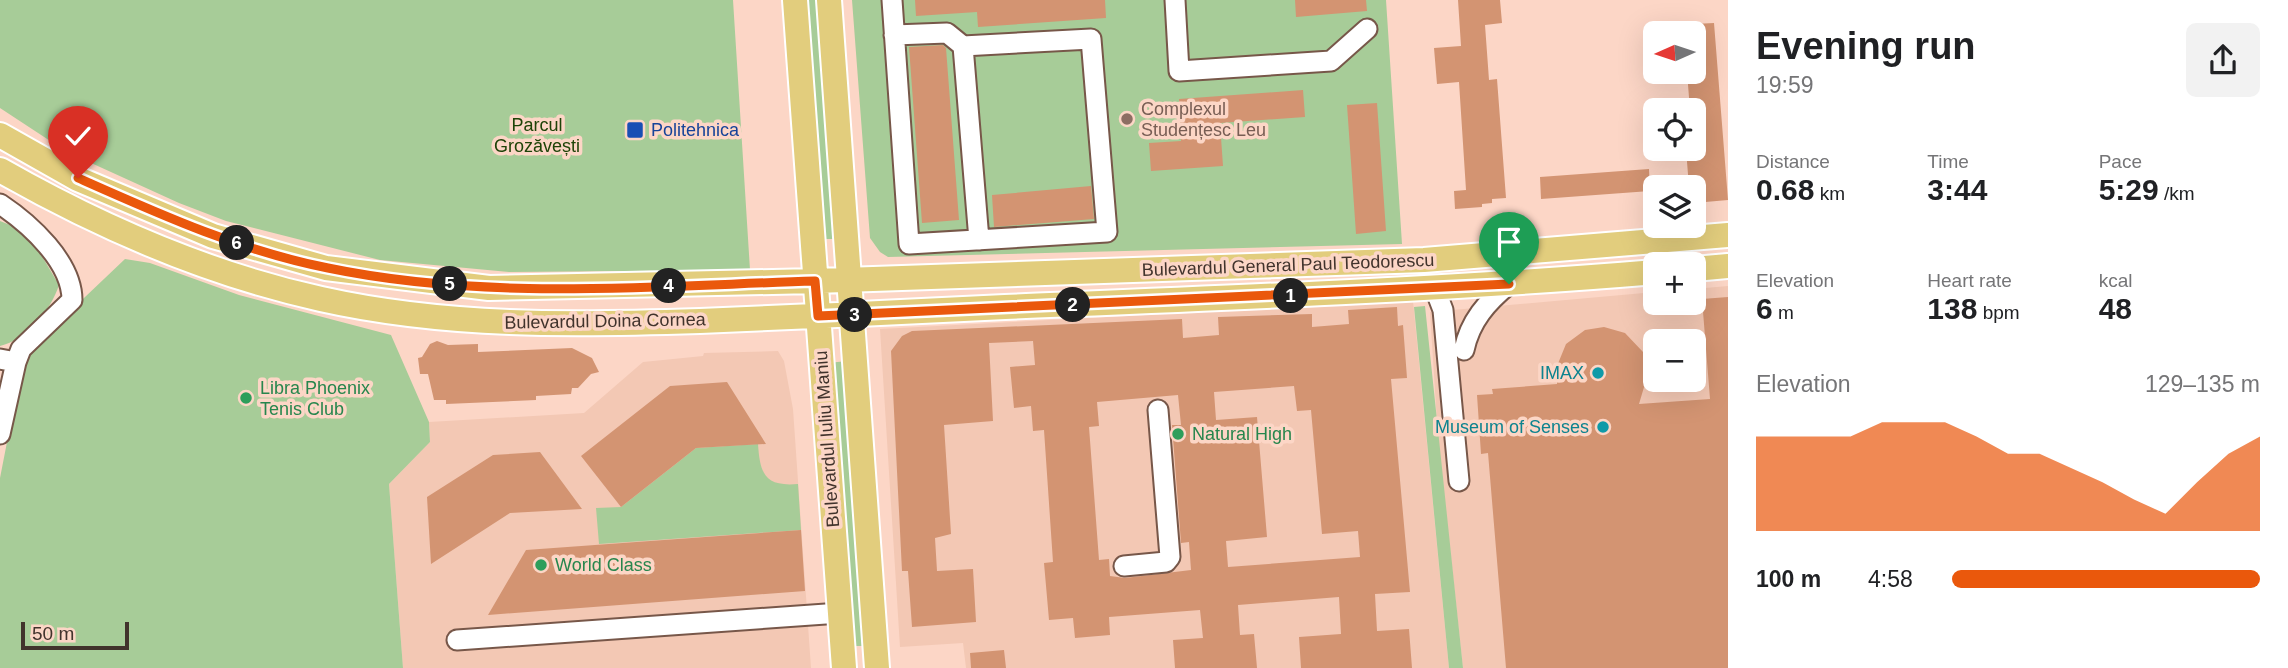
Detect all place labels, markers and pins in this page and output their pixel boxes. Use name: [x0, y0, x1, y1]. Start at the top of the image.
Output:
place label: Complexul Studențesc Leu: [1141, 99, 1266, 140]
pin: [48, 106, 108, 178]
marker: Complexul Studențesc Leu: [1119, 111, 1135, 127]
marker: Politehnica: [625, 120, 645, 140]
place label: Politehnica: [651, 120, 740, 140]
pin: [1479, 212, 1539, 284]
pin: 6: [219, 226, 254, 260]
pin: 5: [433, 266, 468, 302]
pin: 4: [652, 268, 686, 304]
pin: 1: [1274, 278, 1308, 314]
pin: 2: [1056, 288, 1090, 322]
pin: 3: [838, 298, 872, 332]
place label: IMAX: [1540, 363, 1584, 383]
marker: IMAX: [1590, 365, 1606, 381]
place label: Libra Phoenix Tenis Club: [260, 378, 370, 419]
marker: Libra Phoenix Tenis Club: [238, 390, 254, 406]
place label: Museum of Senses: [1435, 417, 1589, 437]
marker: Museum of Senses: [1595, 419, 1611, 435]
place label: Natural High: [1192, 424, 1292, 444]
marker: Natural High: [1170, 426, 1186, 442]
place label: World Class: [555, 555, 652, 575]
marker: World Class: [533, 557, 549, 573]

